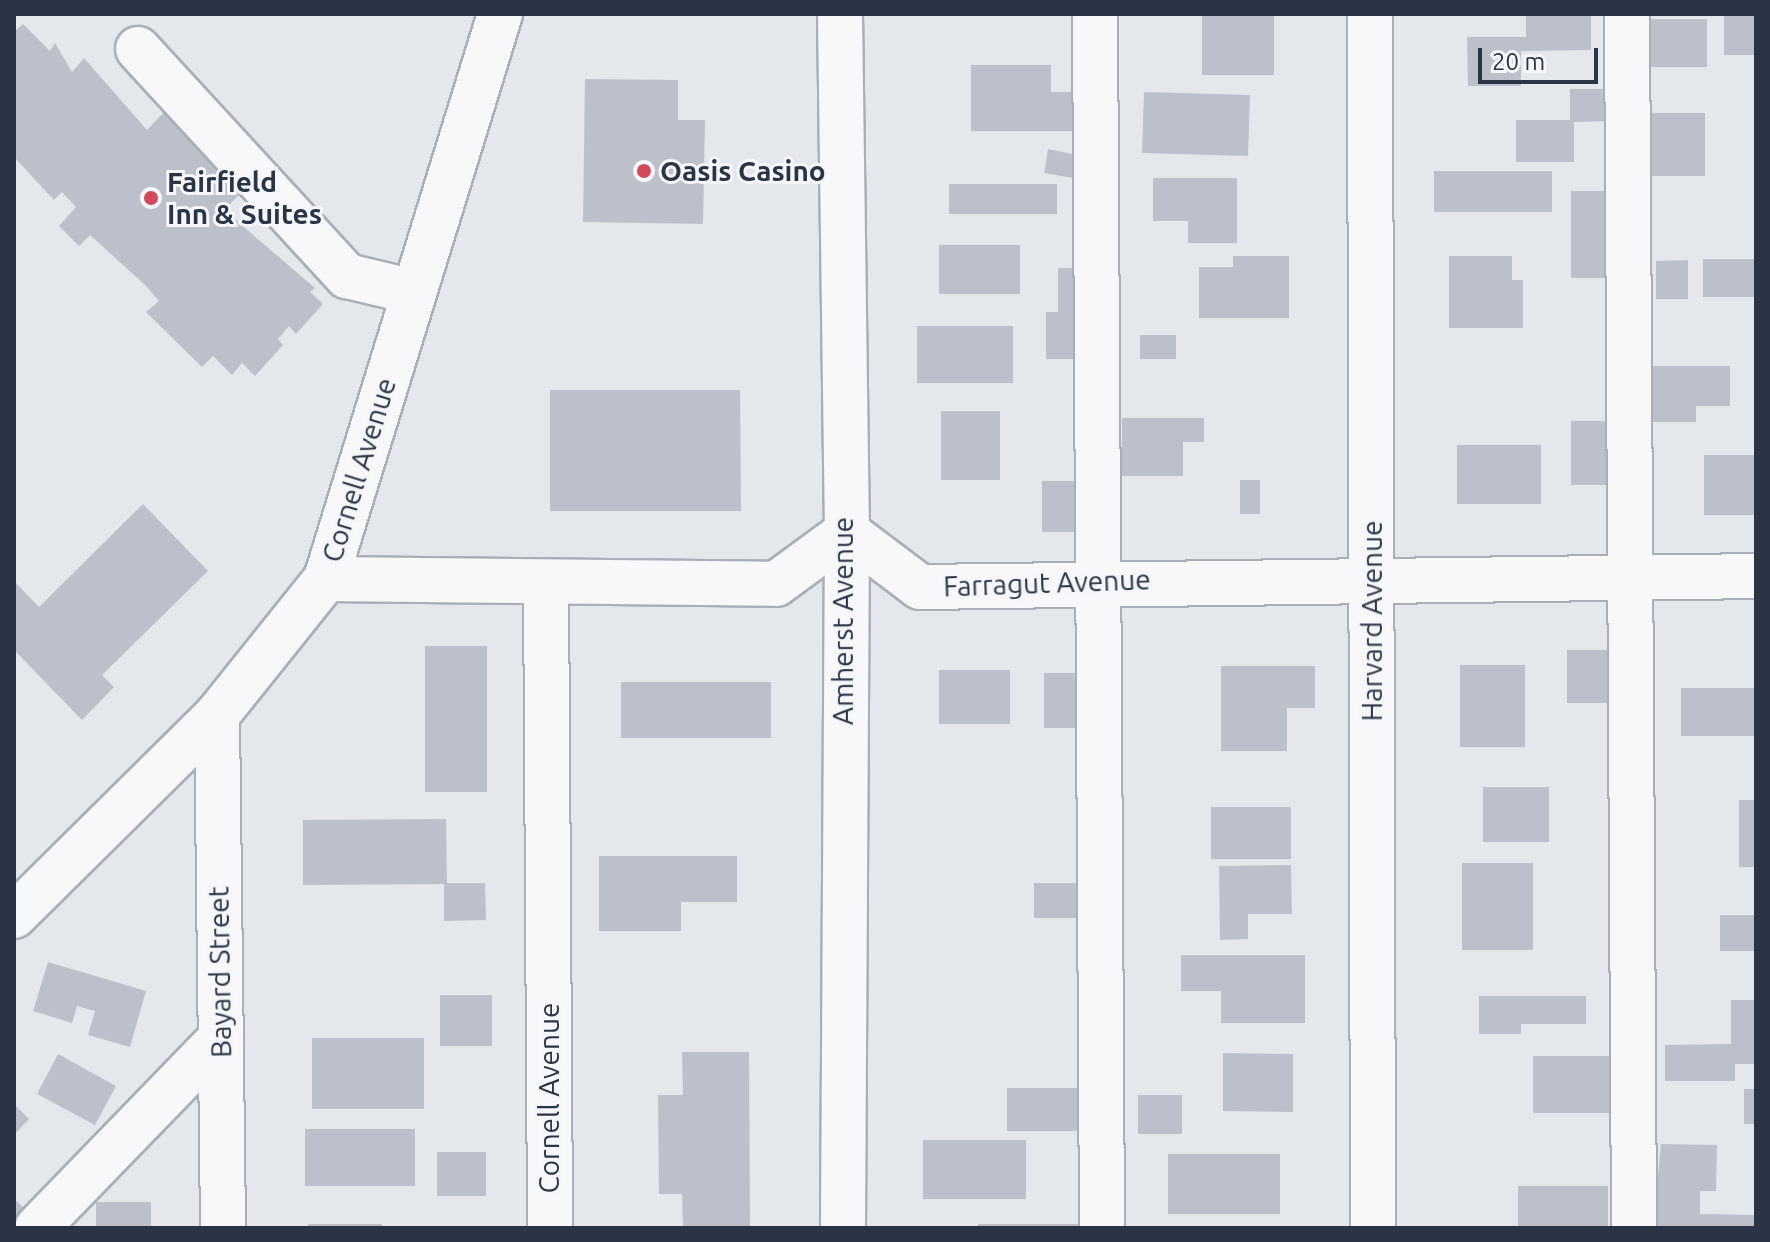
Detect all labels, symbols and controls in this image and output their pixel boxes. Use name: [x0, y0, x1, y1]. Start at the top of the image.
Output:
scale bar: [1482, 32, 1602, 82]
text: 20 m: [1492, 48, 1545, 75]
place label: Oasis Casino: [660, 154, 826, 188]
marker: Oasis Casino: [635, 162, 653, 180]
place label: Fairfield Inn & Suites: [167, 165, 322, 231]
marker: Fairfield Inn & Suites: [142, 189, 160, 207]
street label: Cornell Avenue: [315, 374, 403, 566]
street label: Amherst Avenue: [826, 517, 860, 725]
street label: Harvard Avenue: [1355, 521, 1389, 721]
street label: Farragut Avenue: [943, 563, 1151, 603]
street label: Bayard Street: [202, 886, 238, 1058]
street label: Cornell Avenue: [532, 1003, 566, 1193]

